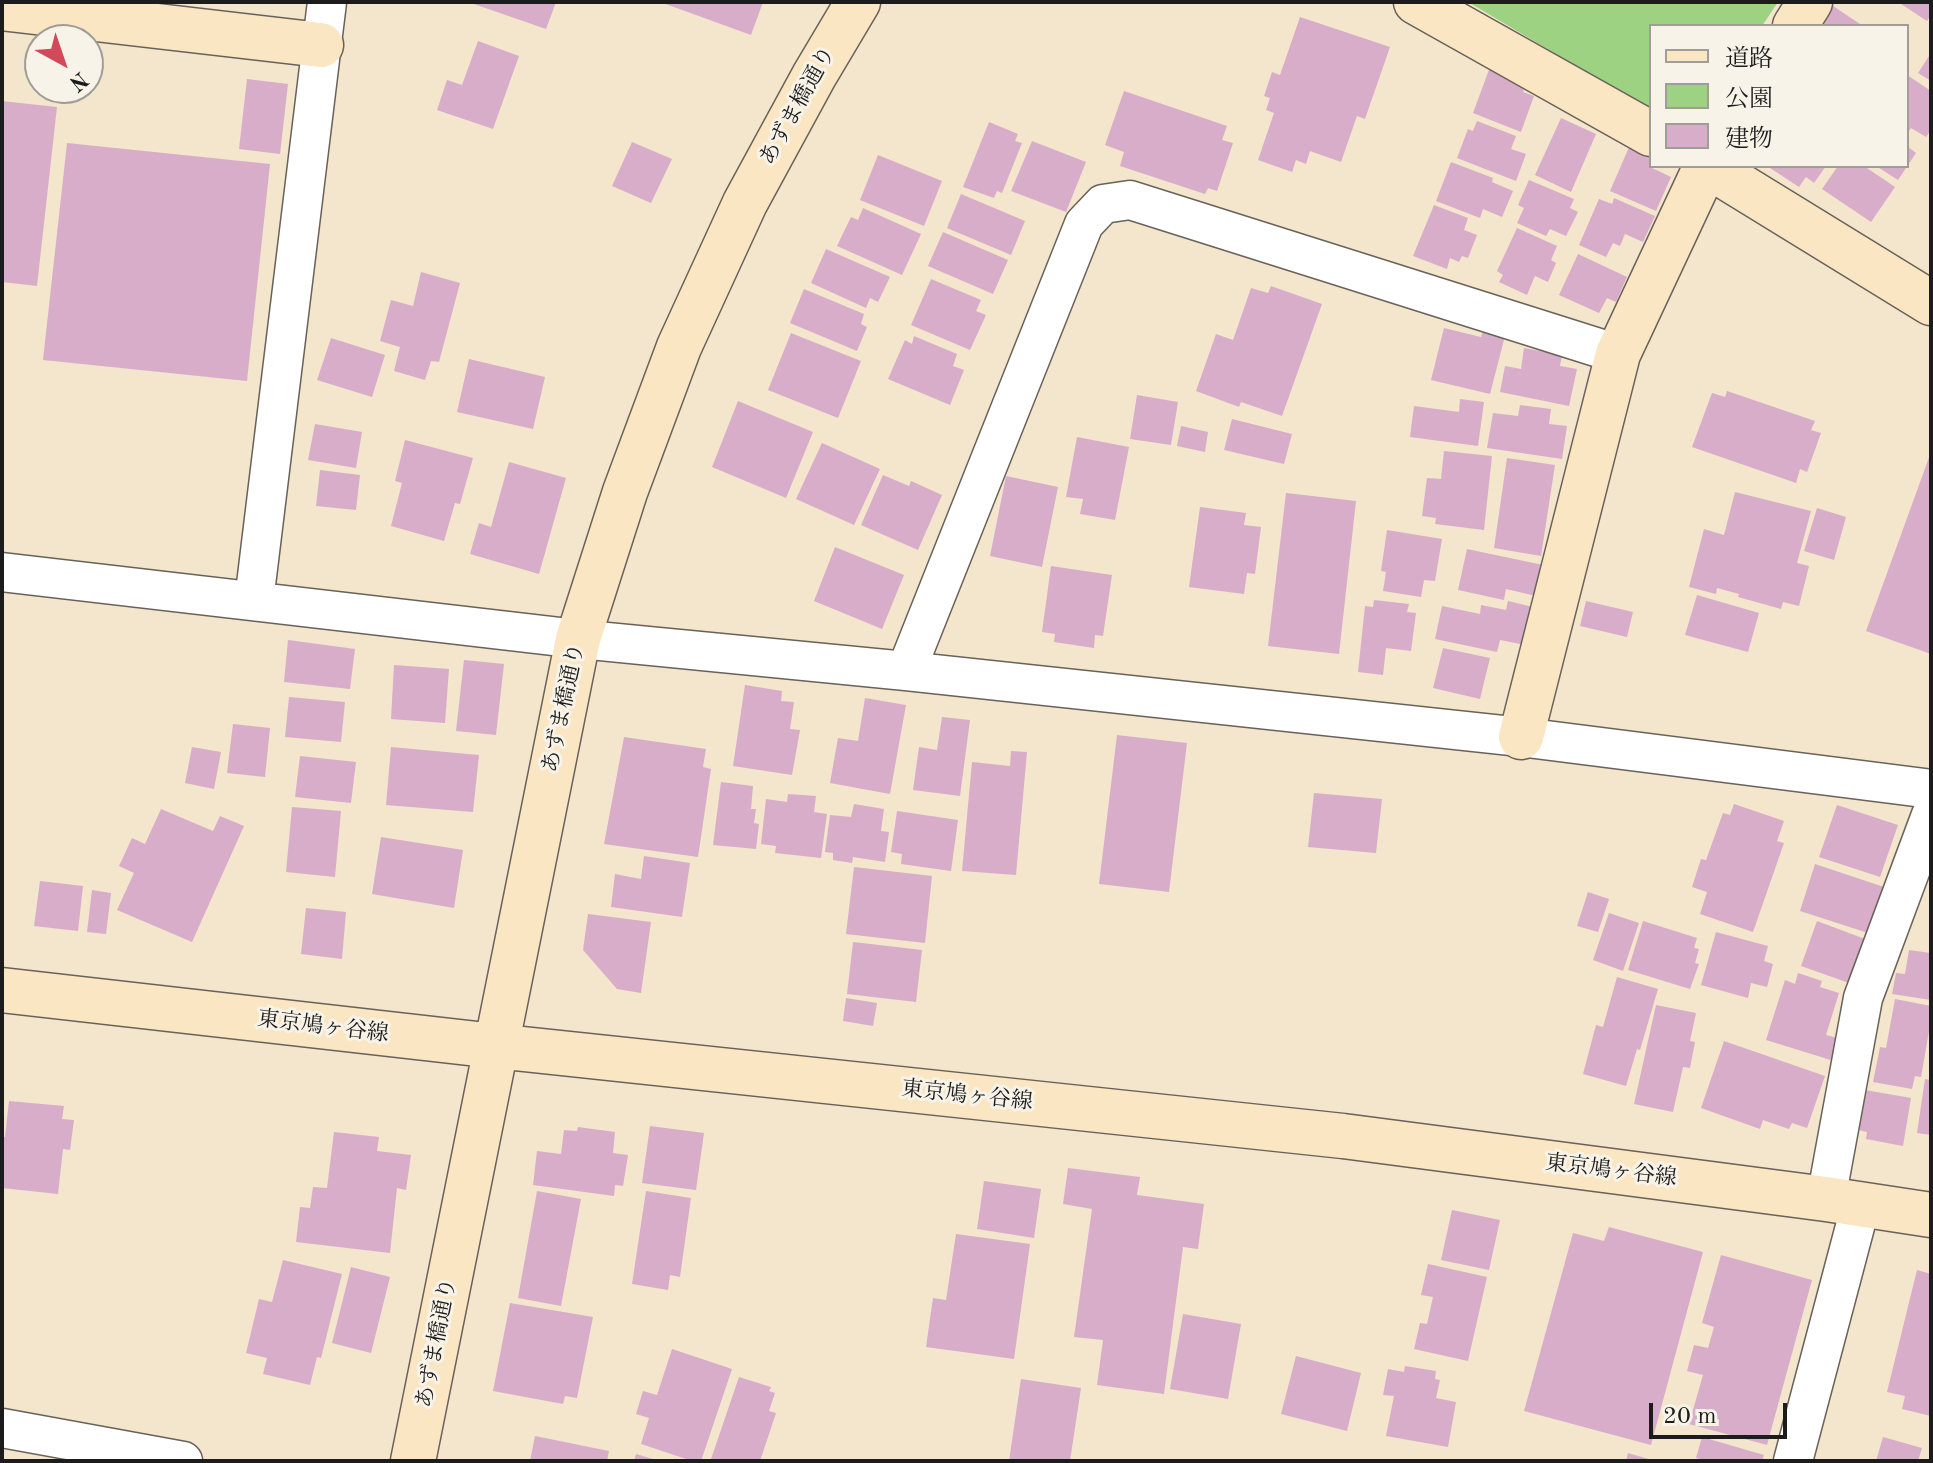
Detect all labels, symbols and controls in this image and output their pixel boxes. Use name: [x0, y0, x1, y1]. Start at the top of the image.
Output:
north arrow: [24, 24, 104, 104]
legend: [1649, 24, 1909, 168]
street label: あずま橋通り: [754, 42, 842, 170]
text: 道路: [1725, 48, 1773, 72]
text: N: [65, 67, 92, 95]
text: 公園: [1725, 88, 1773, 112]
text: 建物: [1725, 128, 1773, 152]
street label: あずま橋通り: [537, 641, 591, 775]
street label: 東京鳩ヶ谷線: [256, 1006, 390, 1048]
street label: 東京鳩ヶ谷線: [900, 1076, 1034, 1116]
street label: 東京鳩ヶ谷線: [1544, 1150, 1678, 1192]
street label: あずま橋通り: [411, 1276, 463, 1410]
scale bar: [1653, 1387, 1791, 1437]
text: 20 m: [1663, 1405, 1717, 1429]

